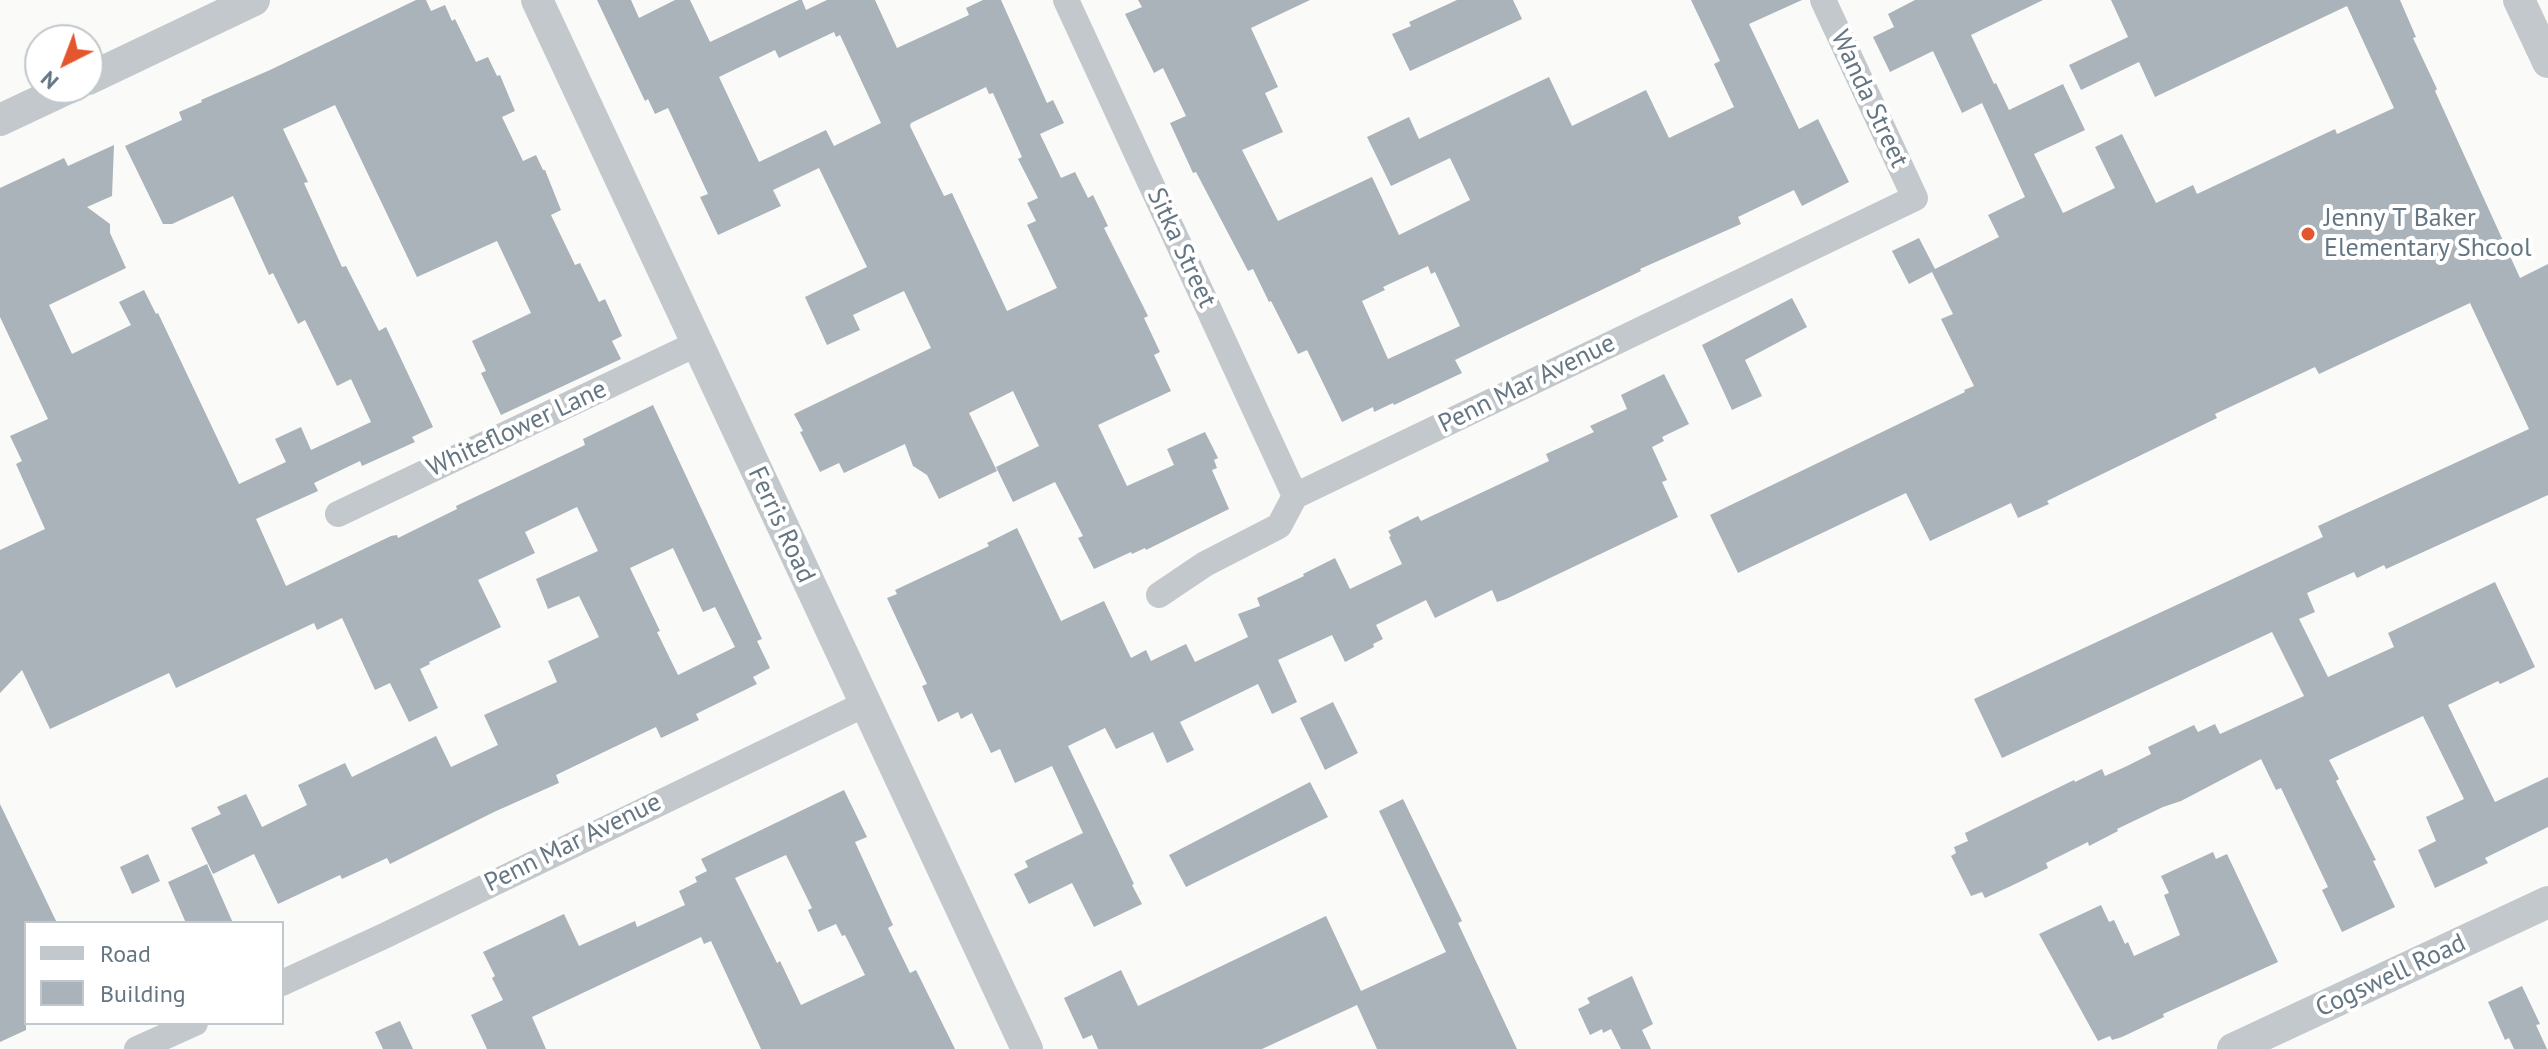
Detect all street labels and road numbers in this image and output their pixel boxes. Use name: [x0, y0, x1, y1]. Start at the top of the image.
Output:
street label: Wanda Street: [1824, 25, 1914, 173]
street label: Sitka Street: [1140, 183, 1222, 313]
street label: Penn Mar Avenue: [1434, 328, 1620, 440]
street label: Whiteflower Lane: [422, 374, 612, 484]
street label: Ferris Road: [741, 462, 821, 588]
street label: Penn Mar Avenue: [480, 787, 666, 899]
street label: Cogswell Road: [2311, 928, 2471, 1024]

